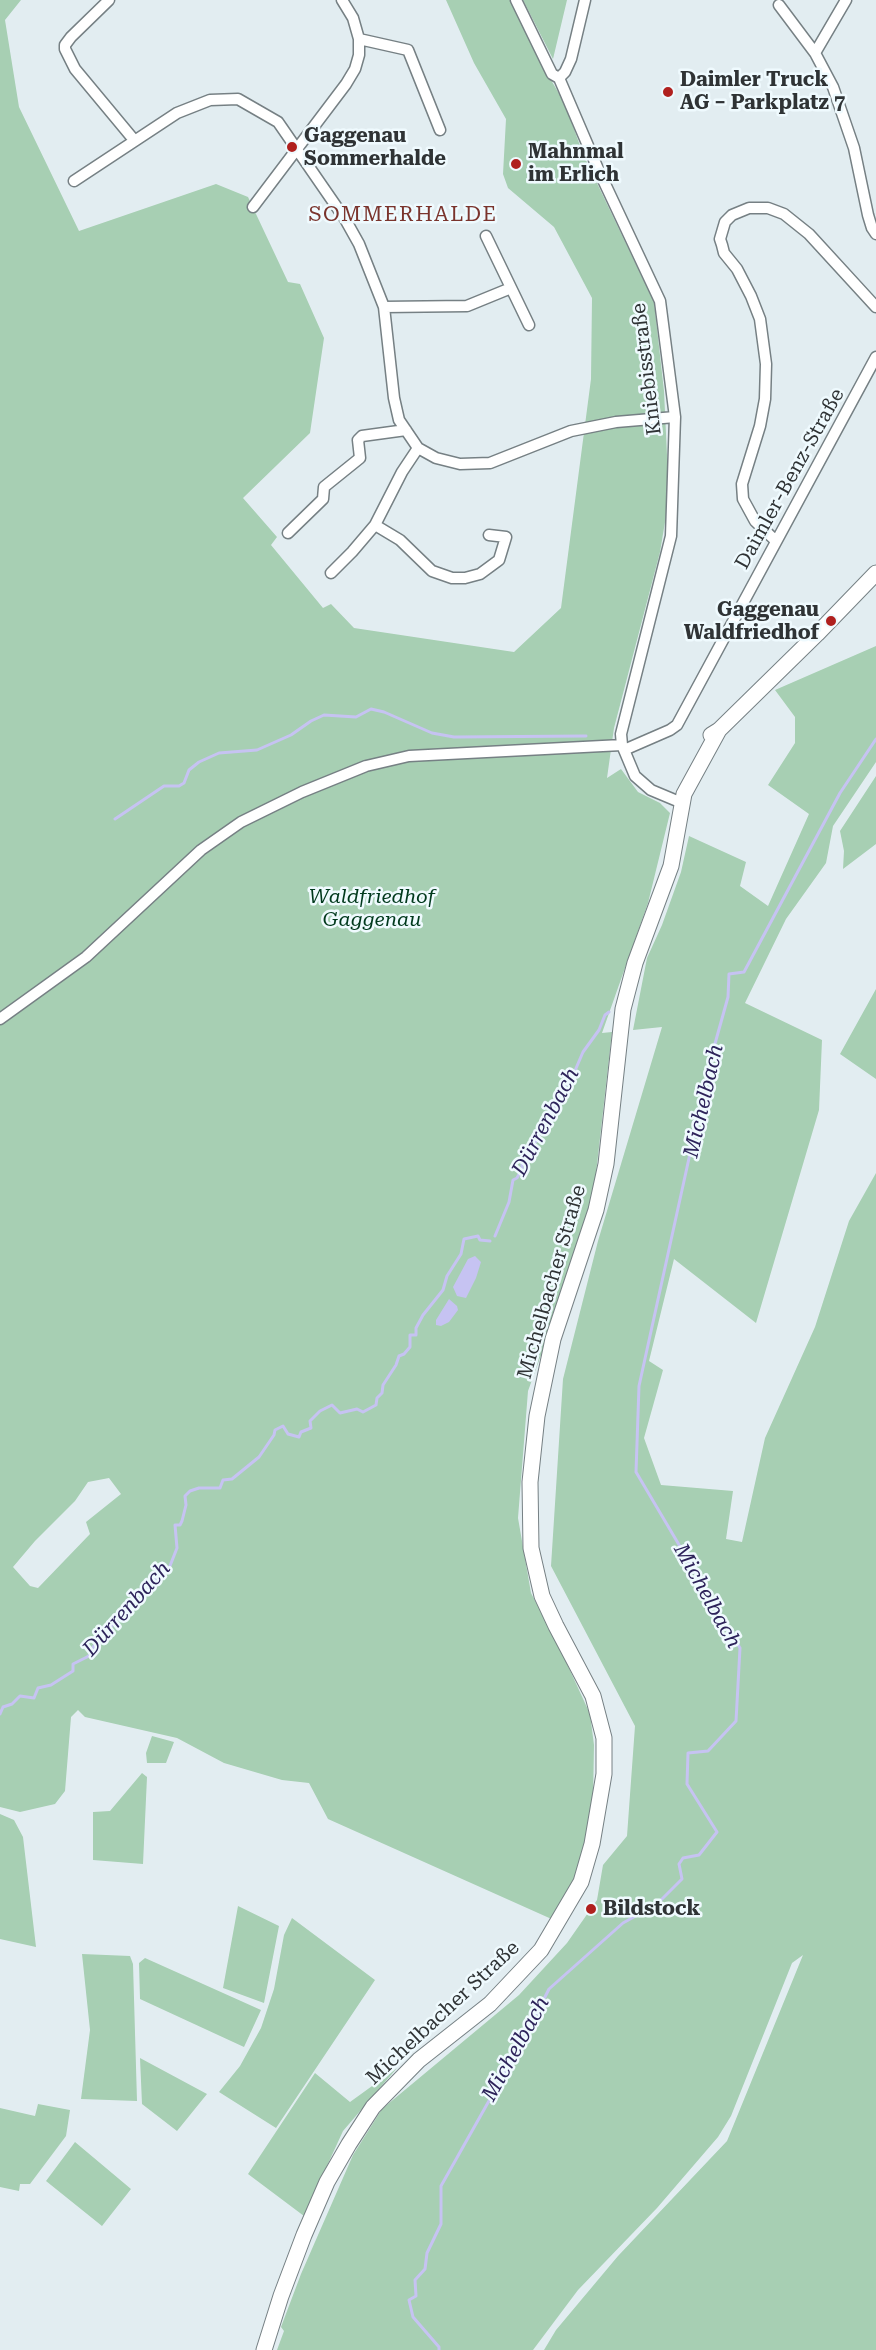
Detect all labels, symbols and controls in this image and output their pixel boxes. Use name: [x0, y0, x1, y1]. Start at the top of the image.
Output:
place label: Daimler Truck AG − Parkplatz 7: [680, 68, 845, 115]
marker: Daimler Truck AG − Parkplatz 7: [661, 85, 675, 99]
place label: Gaggenau Sommerhalde: [304, 124, 446, 171]
marker: Gaggenau Sommerhalde: [285, 140, 299, 154]
place label: Mahnmal im Erlich: [528, 140, 623, 187]
marker: Mahnmal im Erlich: [509, 157, 523, 171]
district label: SOMMERHALDE: [309, 202, 497, 228]
street label: Kniebisstraße: [627, 302, 667, 436]
street label: Daimler-Benz-Straße: [730, 385, 850, 573]
place label: Gaggenau Waldfriedhof: [684, 598, 819, 645]
marker: Gaggenau Waldfriedhof: [824, 614, 838, 628]
park label: Waldfriedhof Gaggenau: [309, 885, 435, 932]
water label: Michelbach: [679, 1042, 729, 1160]
water label: Dürrenbach: [507, 1064, 585, 1180]
street label: Michelbacher Straße: [513, 1182, 591, 1382]
water label: Michelbach: [668, 1539, 746, 1653]
water label: Dürrenbach: [78, 1556, 176, 1662]
place label: Bildstock: [603, 1897, 700, 1921]
marker: Bildstock: [584, 1902, 598, 1916]
street label: Michelbacher Straße: [362, 1936, 524, 2090]
water label: Michelbach: [477, 1992, 555, 2106]

